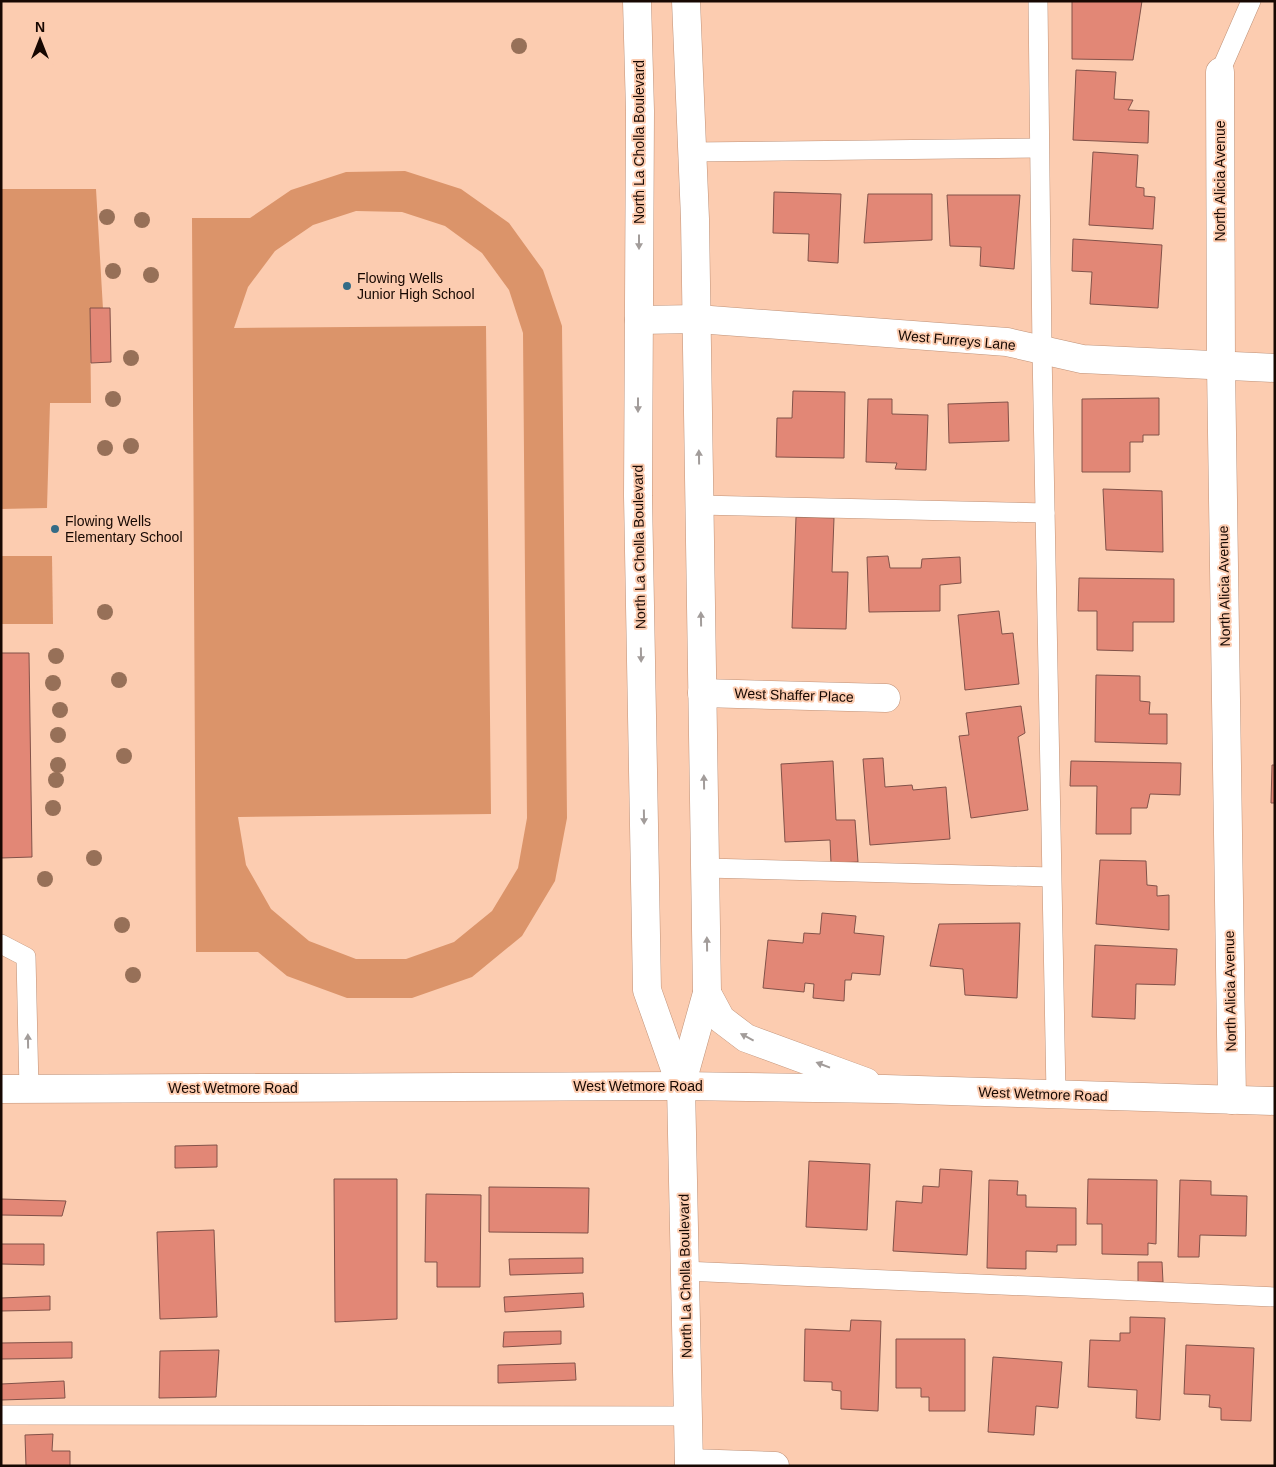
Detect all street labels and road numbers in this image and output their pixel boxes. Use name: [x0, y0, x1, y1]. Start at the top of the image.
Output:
street label: North La Cholla Boulevard: [631, 60, 647, 224]
street label: North Alicia Avenue: [1212, 120, 1228, 242]
street label: West Furreys Lane: [898, 327, 1017, 353]
street label: North La Cholla Boulevard: [630, 465, 648, 629]
street label: North Alicia Avenue: [1215, 525, 1233, 647]
street label: West Shaffer Place: [734, 685, 854, 705]
street label: North Alicia Avenue: [1221, 930, 1239, 1052]
street label: West Wetmore Road: [573, 1078, 703, 1094]
street label: West Wetmore Road: [168, 1080, 298, 1096]
street label: West Wetmore Road: [978, 1084, 1108, 1104]
street label: North La Cholla Boulevard: [676, 1194, 694, 1358]

